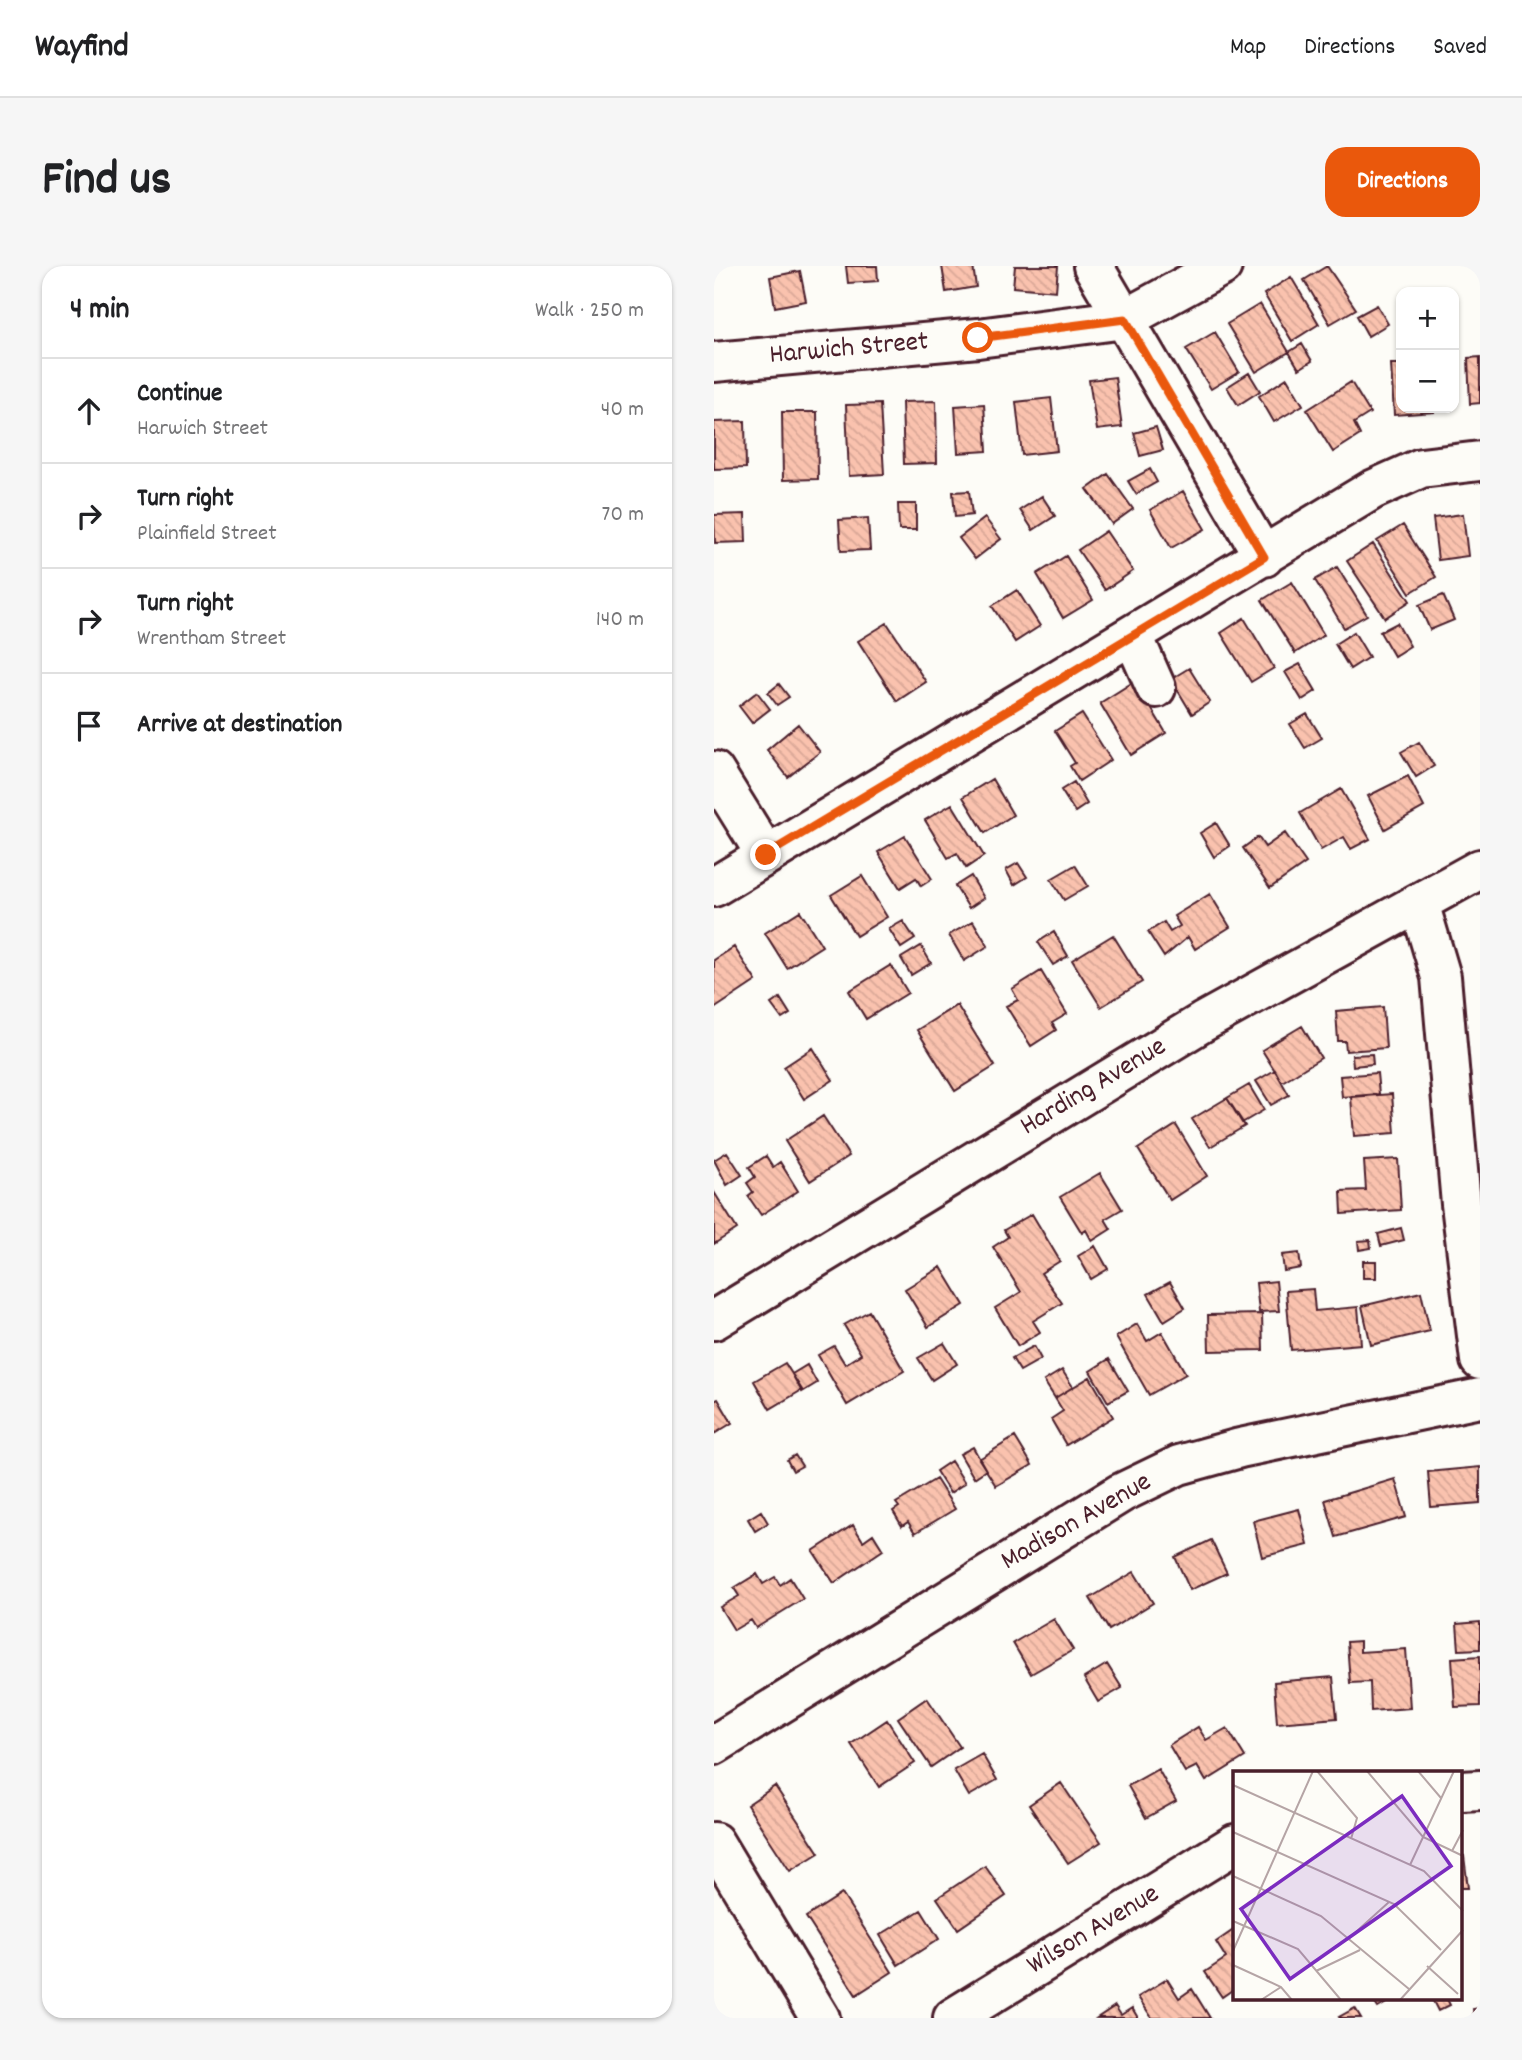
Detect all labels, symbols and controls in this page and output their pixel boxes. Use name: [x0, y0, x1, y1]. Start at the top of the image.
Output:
text: Wayfind: [35, 25, 129, 72]
text: Map: [1230, 31, 1266, 65]
text: Directions: [1304, 31, 1395, 65]
text: Saved: [1433, 31, 1487, 65]
text: Find us: [42, 147, 171, 217]
button: Directions: [1325, 147, 1480, 217]
map controls: [1396, 287, 1459, 413]
button: +: [1396, 287, 1459, 350]
text: 4 min: [70, 290, 129, 333]
text: Walk · 250 m: [535, 295, 644, 328]
route start: [962, 322, 993, 353]
street label: Harwich Street: [768, 323, 930, 377]
button: −: [1396, 350, 1459, 413]
text: Continue: [137, 376, 222, 413]
icon: ahead: [70, 392, 108, 430]
text: 40 m: [601, 394, 644, 427]
text: Harwich Street: [137, 413, 268, 446]
text: Turn right: [137, 481, 234, 518]
icon: right: [70, 497, 108, 535]
text: 70 m: [602, 499, 644, 532]
text: Plainfield Street: [137, 518, 277, 551]
text: Turn right: [137, 586, 234, 623]
icon: right: [70, 602, 108, 640]
text: 140 m: [596, 604, 644, 637]
text: Wrentham Street: [137, 623, 286, 656]
icon: arrive: [70, 707, 108, 745]
text: Arrive at destination: [137, 707, 342, 744]
route end: [750, 839, 781, 870]
street label: Harding Avenue: [1013, 1029, 1175, 1147]
street label: Madison Avenue: [994, 1464, 1160, 1582]
inset map: [1233, 1771, 1462, 2000]
street label: Wilson Avenue: [1020, 1876, 1168, 1986]

